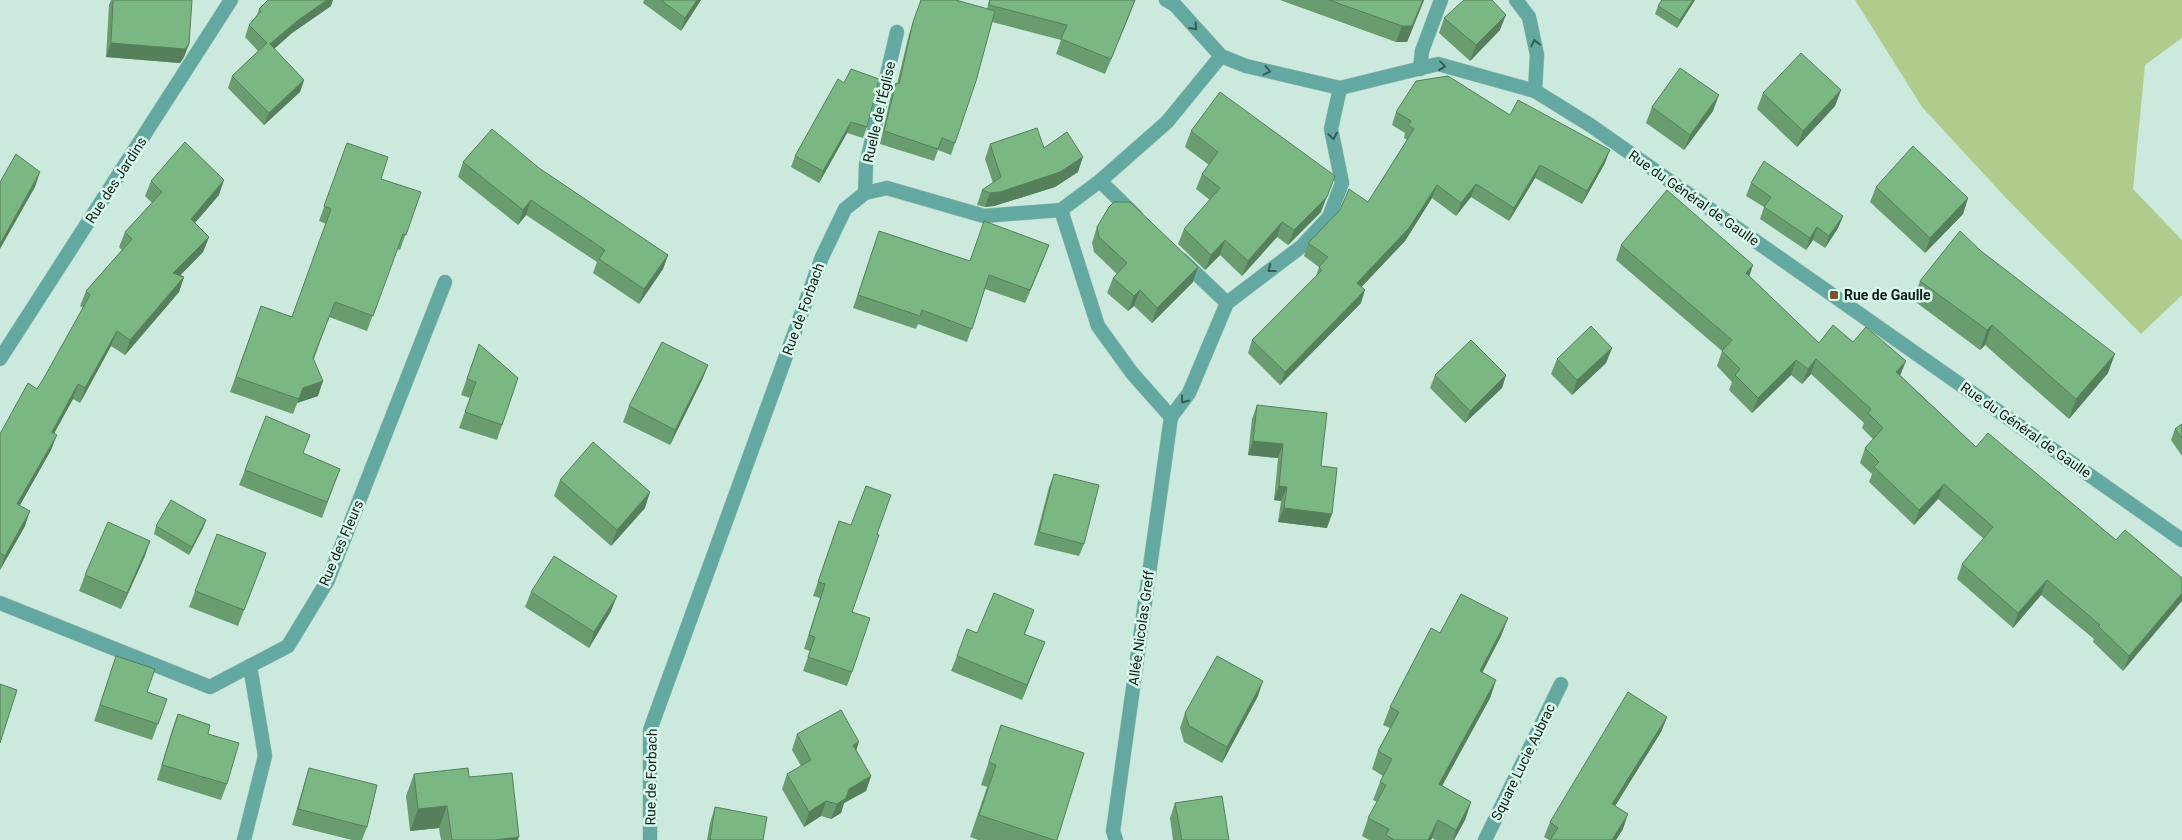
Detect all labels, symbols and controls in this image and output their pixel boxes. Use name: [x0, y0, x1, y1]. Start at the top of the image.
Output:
one-way arrow: [1188, 21, 1197, 30]
one-way arrow: [1530, 39, 1541, 48]
street label: Ruelle de l'Église: [859, 60, 898, 164]
one-way arrow: [1438, 60, 1446, 71]
one-way arrow: [1262, 65, 1271, 76]
one-way arrow: [1327, 132, 1338, 140]
street label: Rue des Jardins: [82, 134, 150, 226]
street label: Rue du Général de Gaulle: [1626, 147, 1762, 249]
street label: Rue de Forbach: [779, 261, 827, 357]
one-way arrow: [1268, 263, 1277, 271]
place label: Rue de Gaulle: [1844, 287, 1931, 303]
marker: Rue de Gaulle: [1828, 289, 1840, 301]
street label: Rue du Général de Gaulle: [1958, 379, 2094, 481]
one-way arrow: [1181, 394, 1189, 403]
street label: Rue des Fleurs: [316, 498, 366, 588]
street label: Allée Nicolas Greff: [1125, 569, 1157, 687]
street label: Square Lucie Aubrac: [1488, 701, 1558, 823]
street label: Rue de Forbach: [642, 728, 660, 826]

